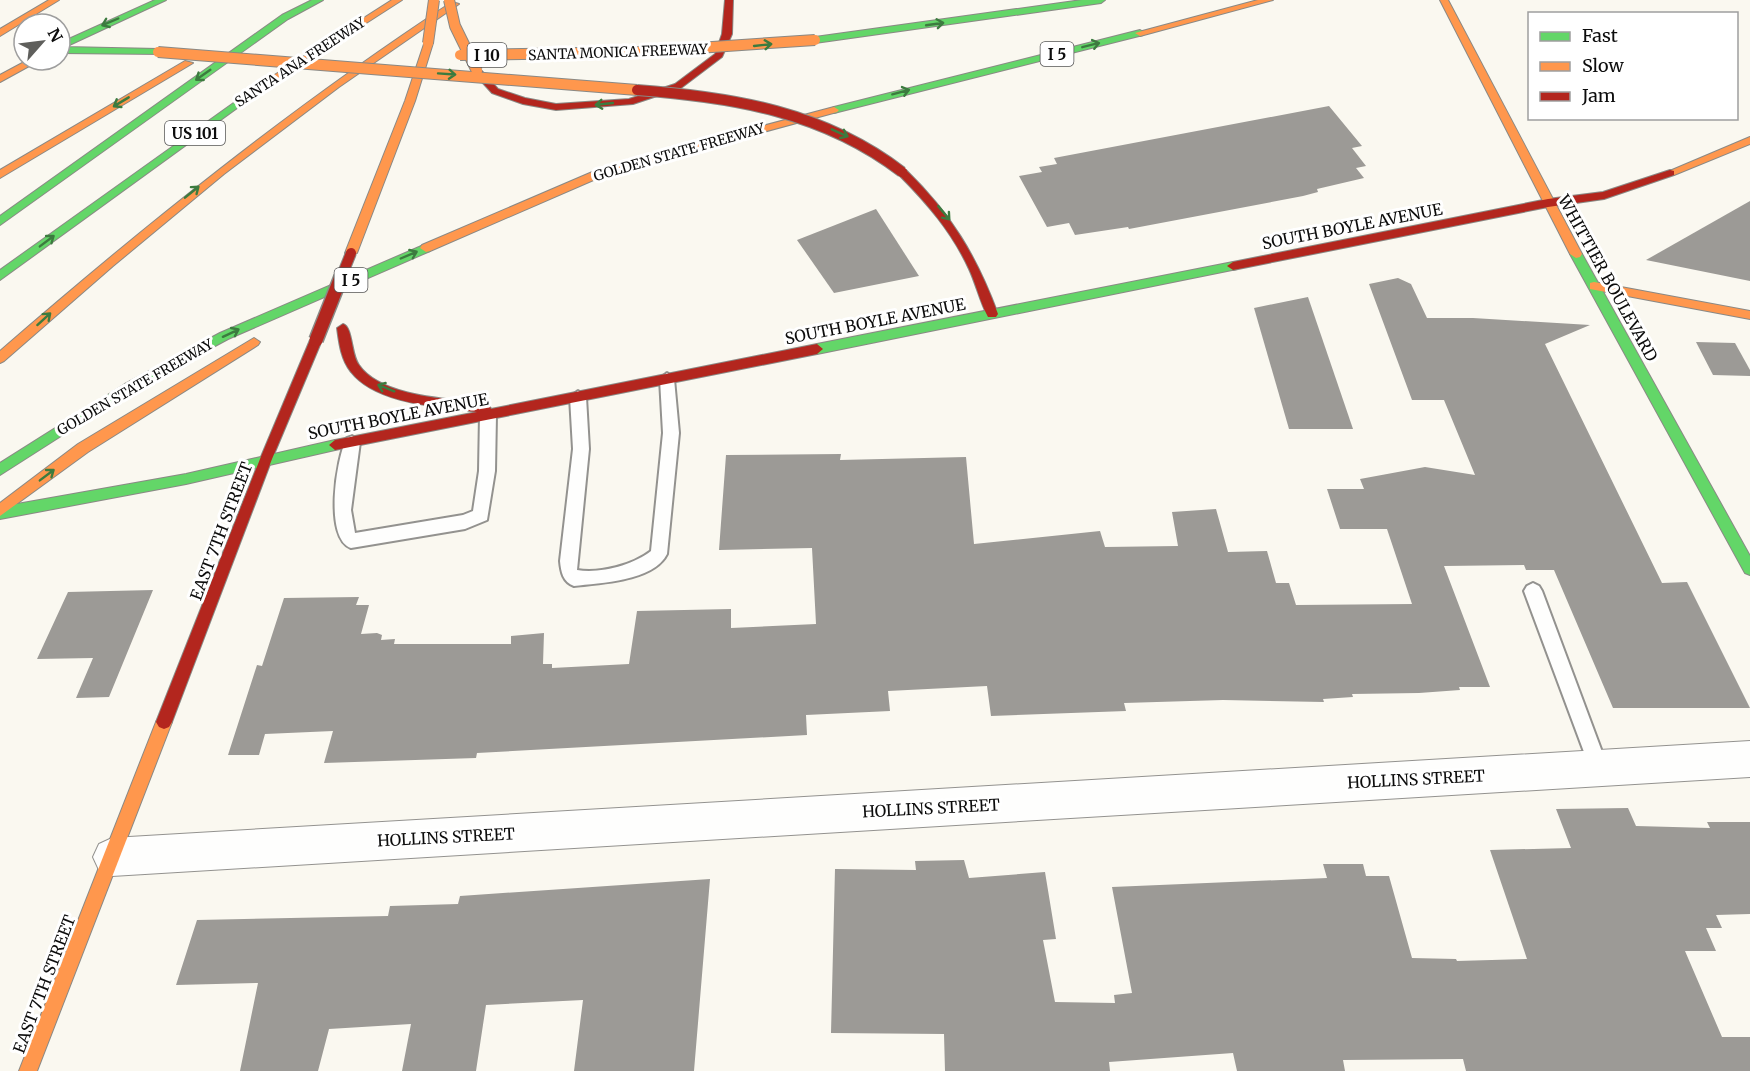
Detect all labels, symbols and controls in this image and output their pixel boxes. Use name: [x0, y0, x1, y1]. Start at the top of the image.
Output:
north arrow: [12, 12, 72, 72]
legend: [1528, 12, 1738, 120]
street label: SANTA ANA FREEWAY: [231, 13, 370, 111]
one-way arrow: [102, 17, 120, 28]
one-way arrow: [925, 18, 944, 29]
text: Fast: [1582, 24, 1618, 47]
text: N: [43, 25, 67, 46]
one-way arrow: [1081, 39, 1100, 51]
street label: SANTA MONICA FREEWAY: [528, 40, 709, 64]
one-way arrow: [752, 40, 772, 51]
road number: I 5: [1040, 42, 1074, 66]
road number: I 10: [468, 43, 506, 67]
text: Slow: [1582, 54, 1625, 77]
one-way arrow: [196, 69, 212, 81]
one-way arrow: [437, 69, 456, 80]
text: Jam: [1581, 84, 1616, 107]
one-way arrow: [892, 86, 911, 98]
one-way arrow: [113, 96, 130, 108]
one-way arrow: [595, 99, 615, 110]
street label: GOLDEN STATE FREEWAY: [591, 119, 768, 185]
road number: US 101: [165, 121, 225, 145]
one-way arrow: [830, 128, 848, 140]
one-way arrow: [183, 186, 199, 199]
street label: WHITTIER BOULEVARD: [1553, 190, 1662, 365]
street label: SOUTH BOYLE AVENUE: [1260, 199, 1445, 253]
one-way arrow: [937, 204, 950, 220]
one-way arrow: [38, 234, 54, 247]
one-way arrow: [400, 249, 418, 260]
road number: I 5: [334, 268, 368, 292]
street label: SOUTH BOYLE AVENUE: [783, 294, 968, 348]
one-way arrow: [36, 312, 51, 326]
one-way arrow: [221, 326, 239, 338]
street label: GOLDEN STATE FREEWAY: [54, 334, 217, 439]
one-way arrow: [377, 382, 395, 393]
street label: SOUTH BOYLE AVENUE: [306, 389, 491, 443]
street label: EAST 7TH STREET: [185, 459, 257, 603]
one-way arrow: [38, 469, 54, 481]
street label: HOLLINS STREET: [1347, 765, 1485, 793]
street label: HOLLINS STREET: [862, 794, 1000, 822]
street label: HOLLINS STREET: [377, 823, 515, 851]
street label: EAST 7TH STREET: [8, 912, 80, 1056]

